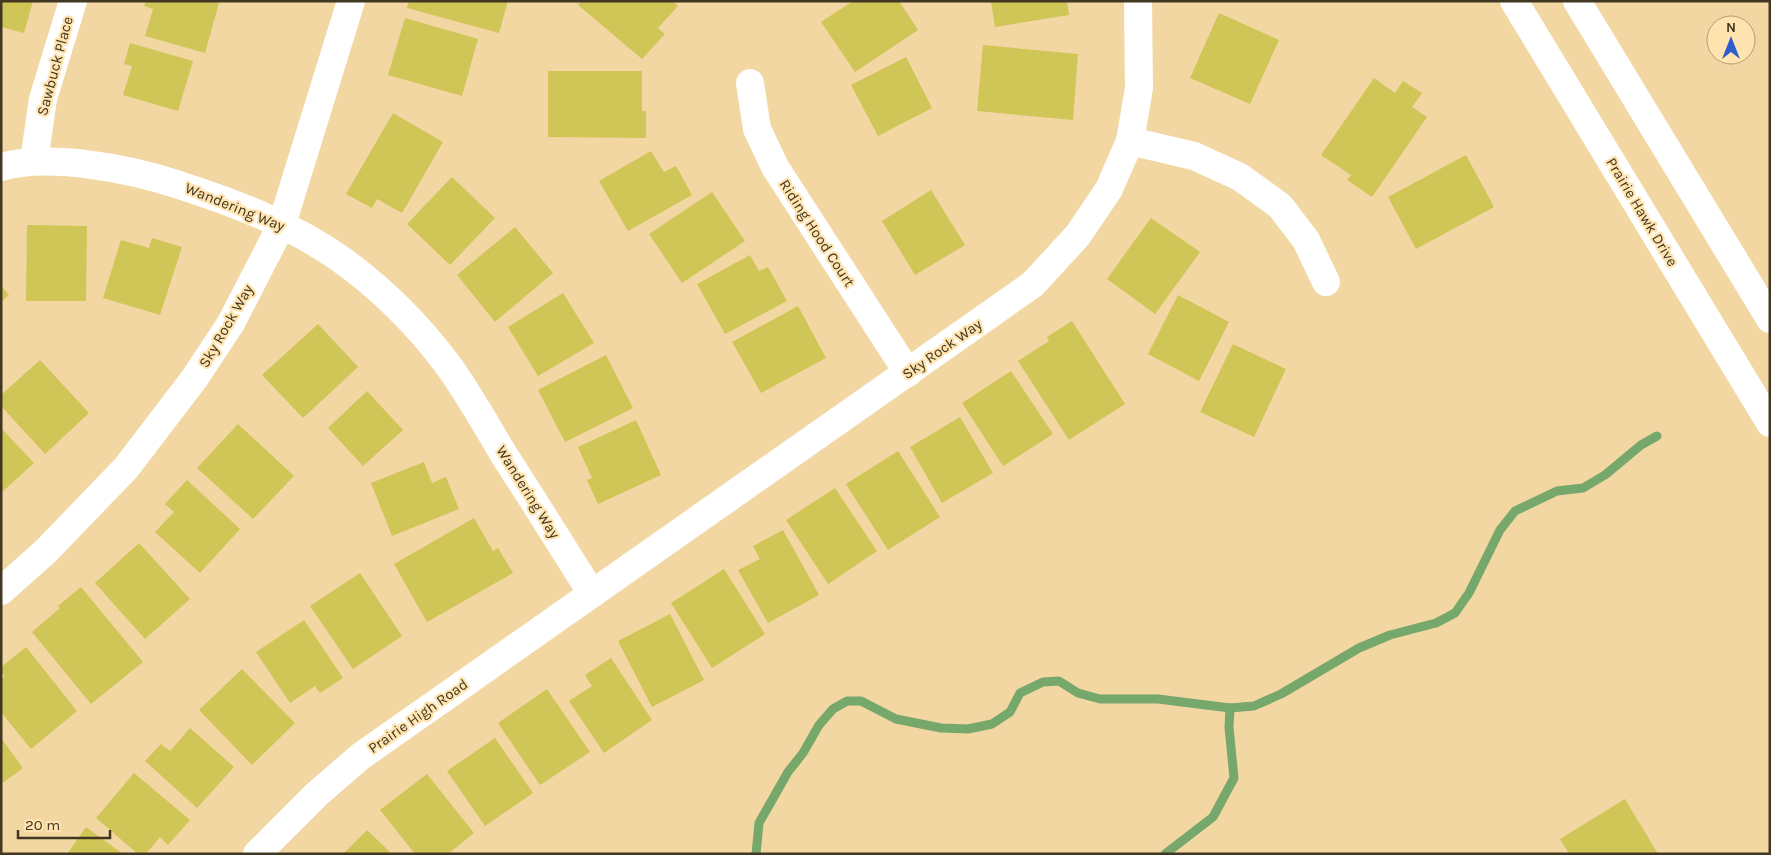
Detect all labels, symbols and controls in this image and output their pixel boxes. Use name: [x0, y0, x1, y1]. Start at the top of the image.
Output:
street label: Sawbuck Place: [33, 14, 77, 118]
north arrow: [1706, 15, 1756, 65]
text: N: [1726, 19, 1736, 36]
street label: Prairie Hawk Drive: [1602, 154, 1682, 270]
street label: Riding Hood Court: [776, 176, 859, 290]
street label: Wandering Way: [182, 179, 288, 235]
street label: Sky Rock Way: [195, 281, 257, 371]
street label: Sky Rock Way: [899, 315, 985, 383]
street label: Wandering Way: [492, 442, 564, 542]
street label: Prairie High Road: [365, 675, 471, 757]
scale bar: [18, 808, 110, 840]
text: 20 m: [25, 816, 60, 834]

